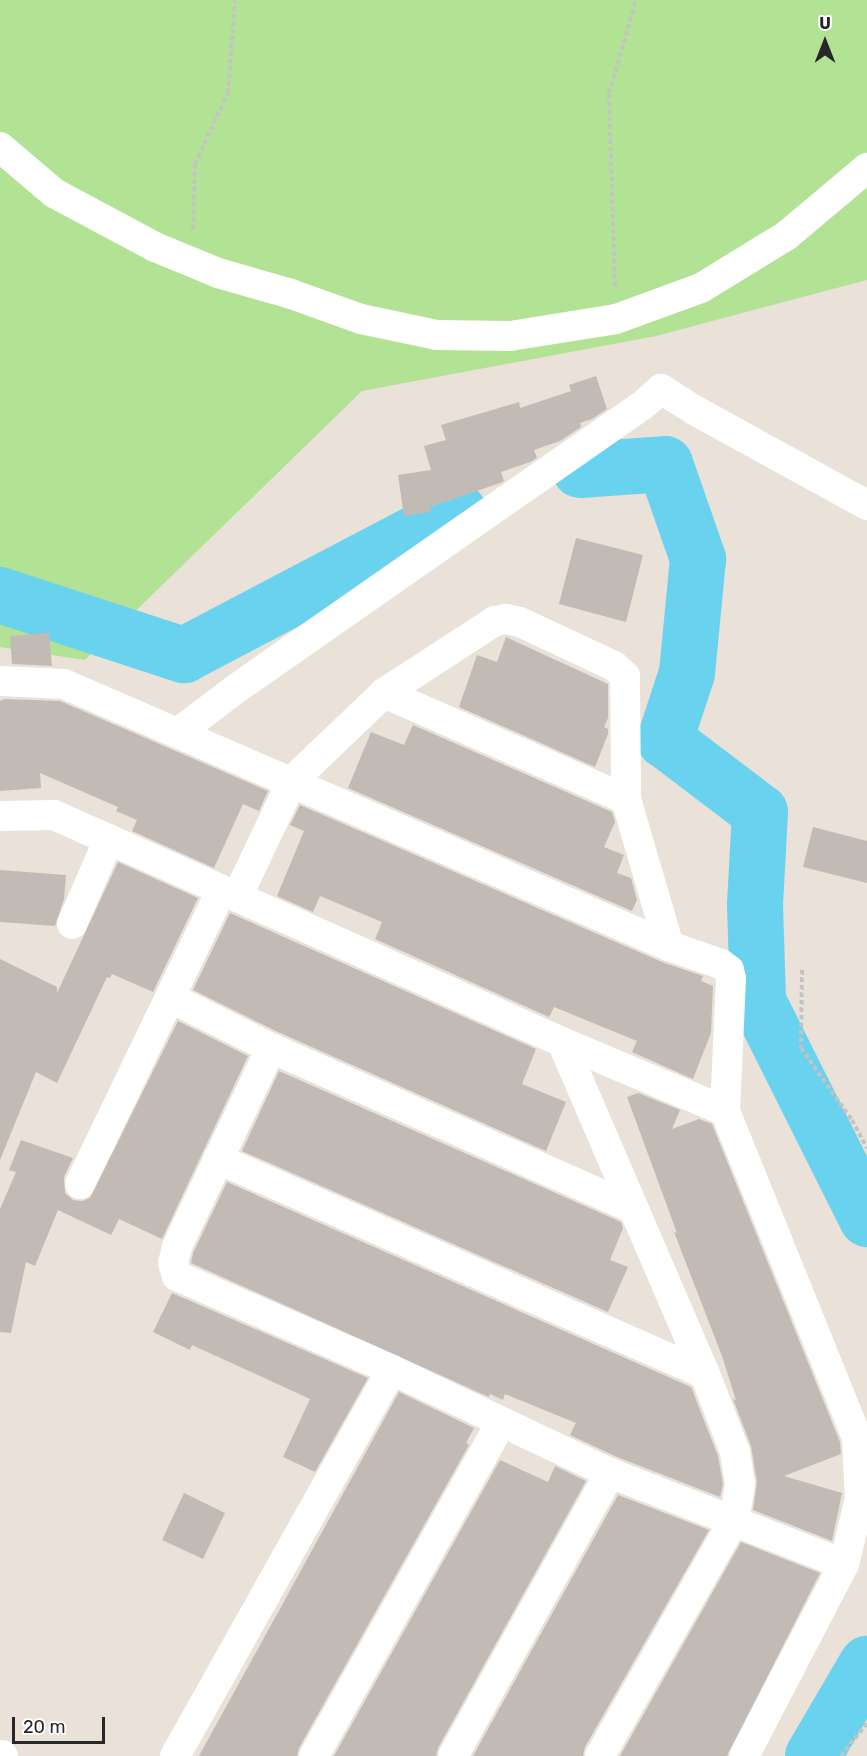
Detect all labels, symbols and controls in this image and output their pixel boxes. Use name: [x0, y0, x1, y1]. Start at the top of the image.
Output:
north arrow: [795, 12, 855, 72]
text: U: [819, 14, 831, 33]
scale bar: [15, 1705, 108, 1743]
text: 20 m: [23, 1716, 65, 1738]

